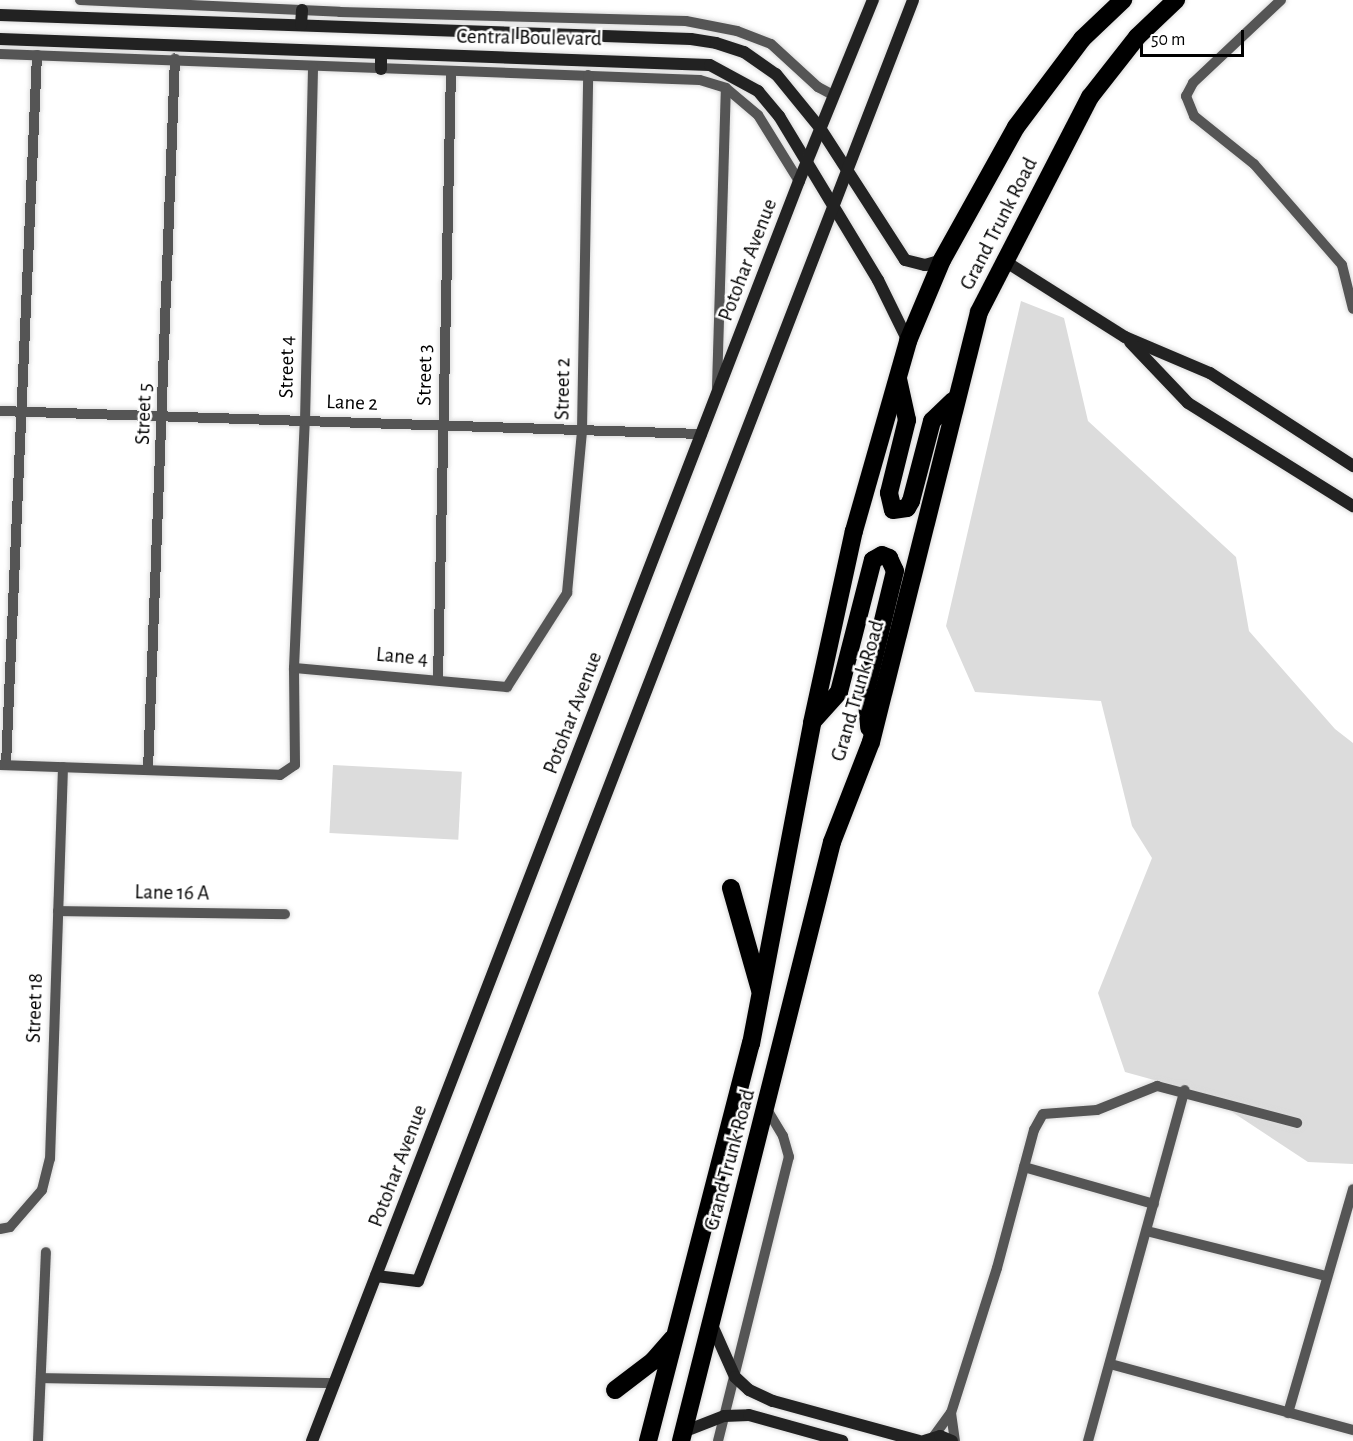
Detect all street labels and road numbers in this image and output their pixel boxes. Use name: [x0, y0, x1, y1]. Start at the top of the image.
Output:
street label: Central Boulevard: [456, 24, 602, 52]
street label: Grand Trunk Road: [955, 154, 1043, 294]
street label: Potohar Avenue: [713, 195, 783, 325]
street label: Street 4: [274, 335, 300, 399]
street label: Street 3: [412, 344, 438, 406]
street label: Street 2: [550, 358, 576, 420]
street label: Street 5: [130, 383, 158, 445]
street label: Lane 2: [326, 390, 378, 416]
street label: Grand Trunk Road: [826, 618, 890, 764]
street label: Lane 4: [375, 642, 429, 672]
street label: Potohar Avenue: [538, 648, 608, 778]
street label: Lane 16 A: [134, 880, 210, 906]
street label: Street 18: [21, 973, 49, 1043]
street label: Grand Trunk Road: [699, 1087, 761, 1233]
street label: Potohar Avenue: [363, 1101, 433, 1231]

